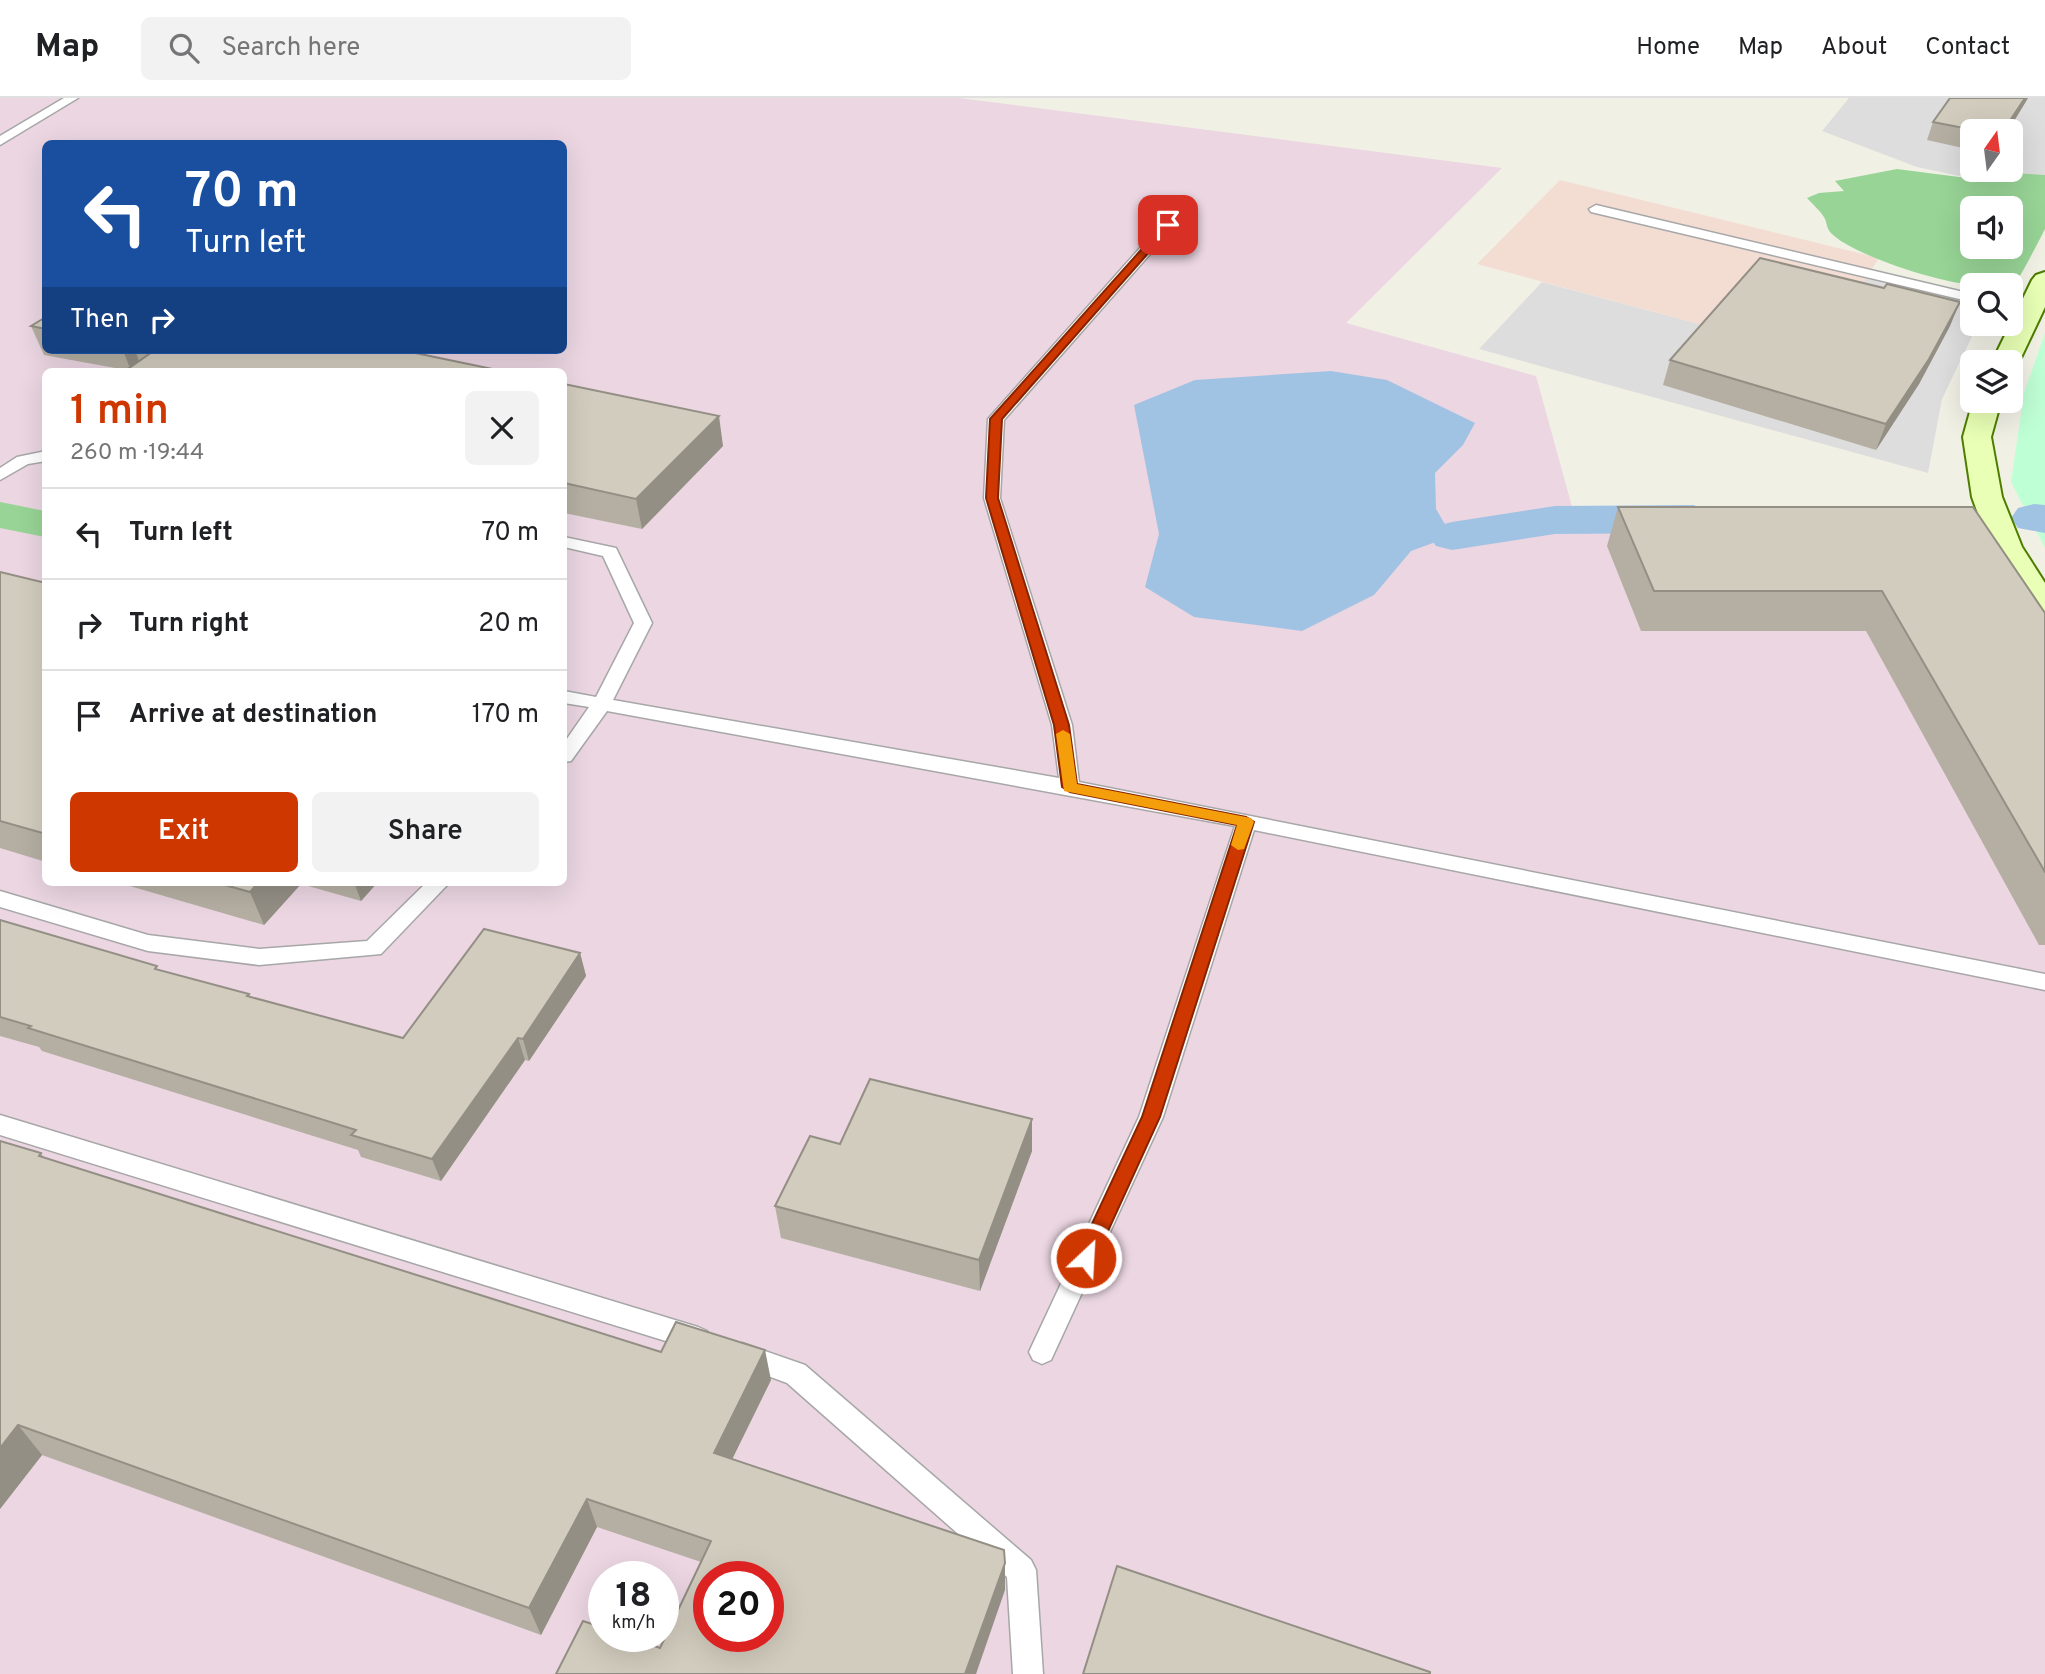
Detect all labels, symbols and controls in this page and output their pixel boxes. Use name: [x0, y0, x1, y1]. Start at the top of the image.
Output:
search box: [141, 17, 631, 80]
text: Map: [35, 27, 99, 69]
icon: search: [165, 29, 203, 67]
text: Search here: [221, 32, 360, 65]
text: Home: [1636, 33, 1700, 63]
text: Map: [1738, 33, 1783, 63]
text: About: [1821, 33, 1887, 63]
text: Contact: [1925, 33, 2010, 63]
north arrow: [1960, 119, 2023, 182]
map controls: [1960, 119, 2023, 413]
text: 70 m: [185, 163, 299, 225]
icon: left: [70, 168, 161, 259]
pin: [1138, 195, 1198, 255]
button: sound: [1960, 196, 2023, 259]
icon: arrive: [1149, 206, 1187, 244]
text: Turn left: [185, 224, 306, 264]
button: search: [1960, 273, 2023, 336]
icon: right: [143, 301, 181, 339]
text: Then: [70, 304, 129, 337]
button: layers: [1960, 350, 2023, 413]
text: 1 min: [70, 386, 169, 439]
button: close: [465, 391, 539, 465]
text: 260 m · 19:44: [70, 439, 204, 468]
icon: left: [70, 515, 108, 553]
text: Turn left: [129, 517, 233, 550]
text: 70 m: [481, 517, 539, 550]
icon: right: [70, 606, 108, 644]
text: Turn right: [129, 608, 249, 641]
text: 20 m: [478, 608, 539, 641]
icon: arrive: [70, 697, 108, 735]
text: Arrive at destination: [129, 699, 377, 732]
text: 170 m: [472, 699, 539, 732]
button: Exit: [70, 792, 298, 872]
button: Share: [312, 792, 539, 872]
position arrow: [1049, 1221, 1123, 1295]
speed limit sign: 20: [693, 1561, 784, 1652]
text: 18: [615, 1575, 652, 1619]
text: km/h: [612, 1612, 655, 1635]

